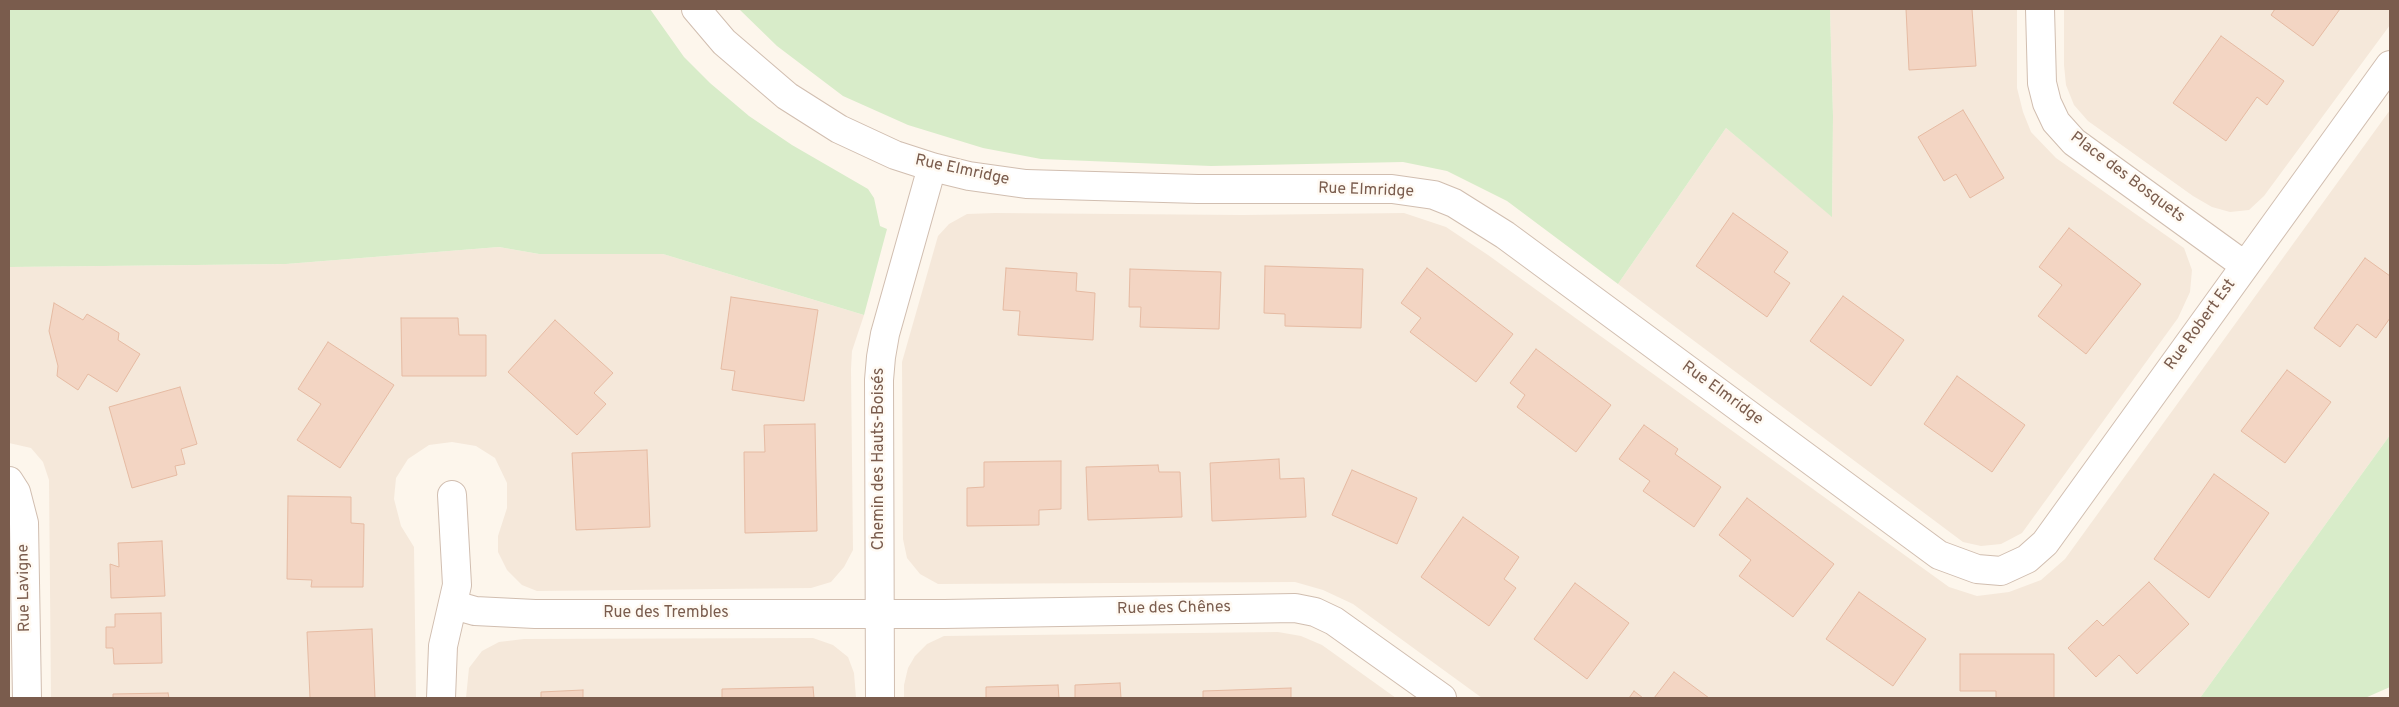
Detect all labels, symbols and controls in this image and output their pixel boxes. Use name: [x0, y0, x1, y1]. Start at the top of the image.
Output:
street label: Place des Bosquets: [2066, 129, 2188, 227]
street label: Rue Elmridge: [913, 152, 1011, 190]
street label: Rue Elmridge: [1318, 180, 1414, 202]
street label: Rue Robert Est: [2162, 276, 2240, 374]
street label: Rue Elmridge: [1678, 358, 1766, 430]
street label: Chemin des Hauts-Boisés: [870, 368, 890, 550]
street label: Rue Lavigne: [15, 544, 35, 632]
street label: Rue des Chênes: [1117, 598, 1231, 620]
street label: Rue des Trembles: [603, 604, 729, 624]

